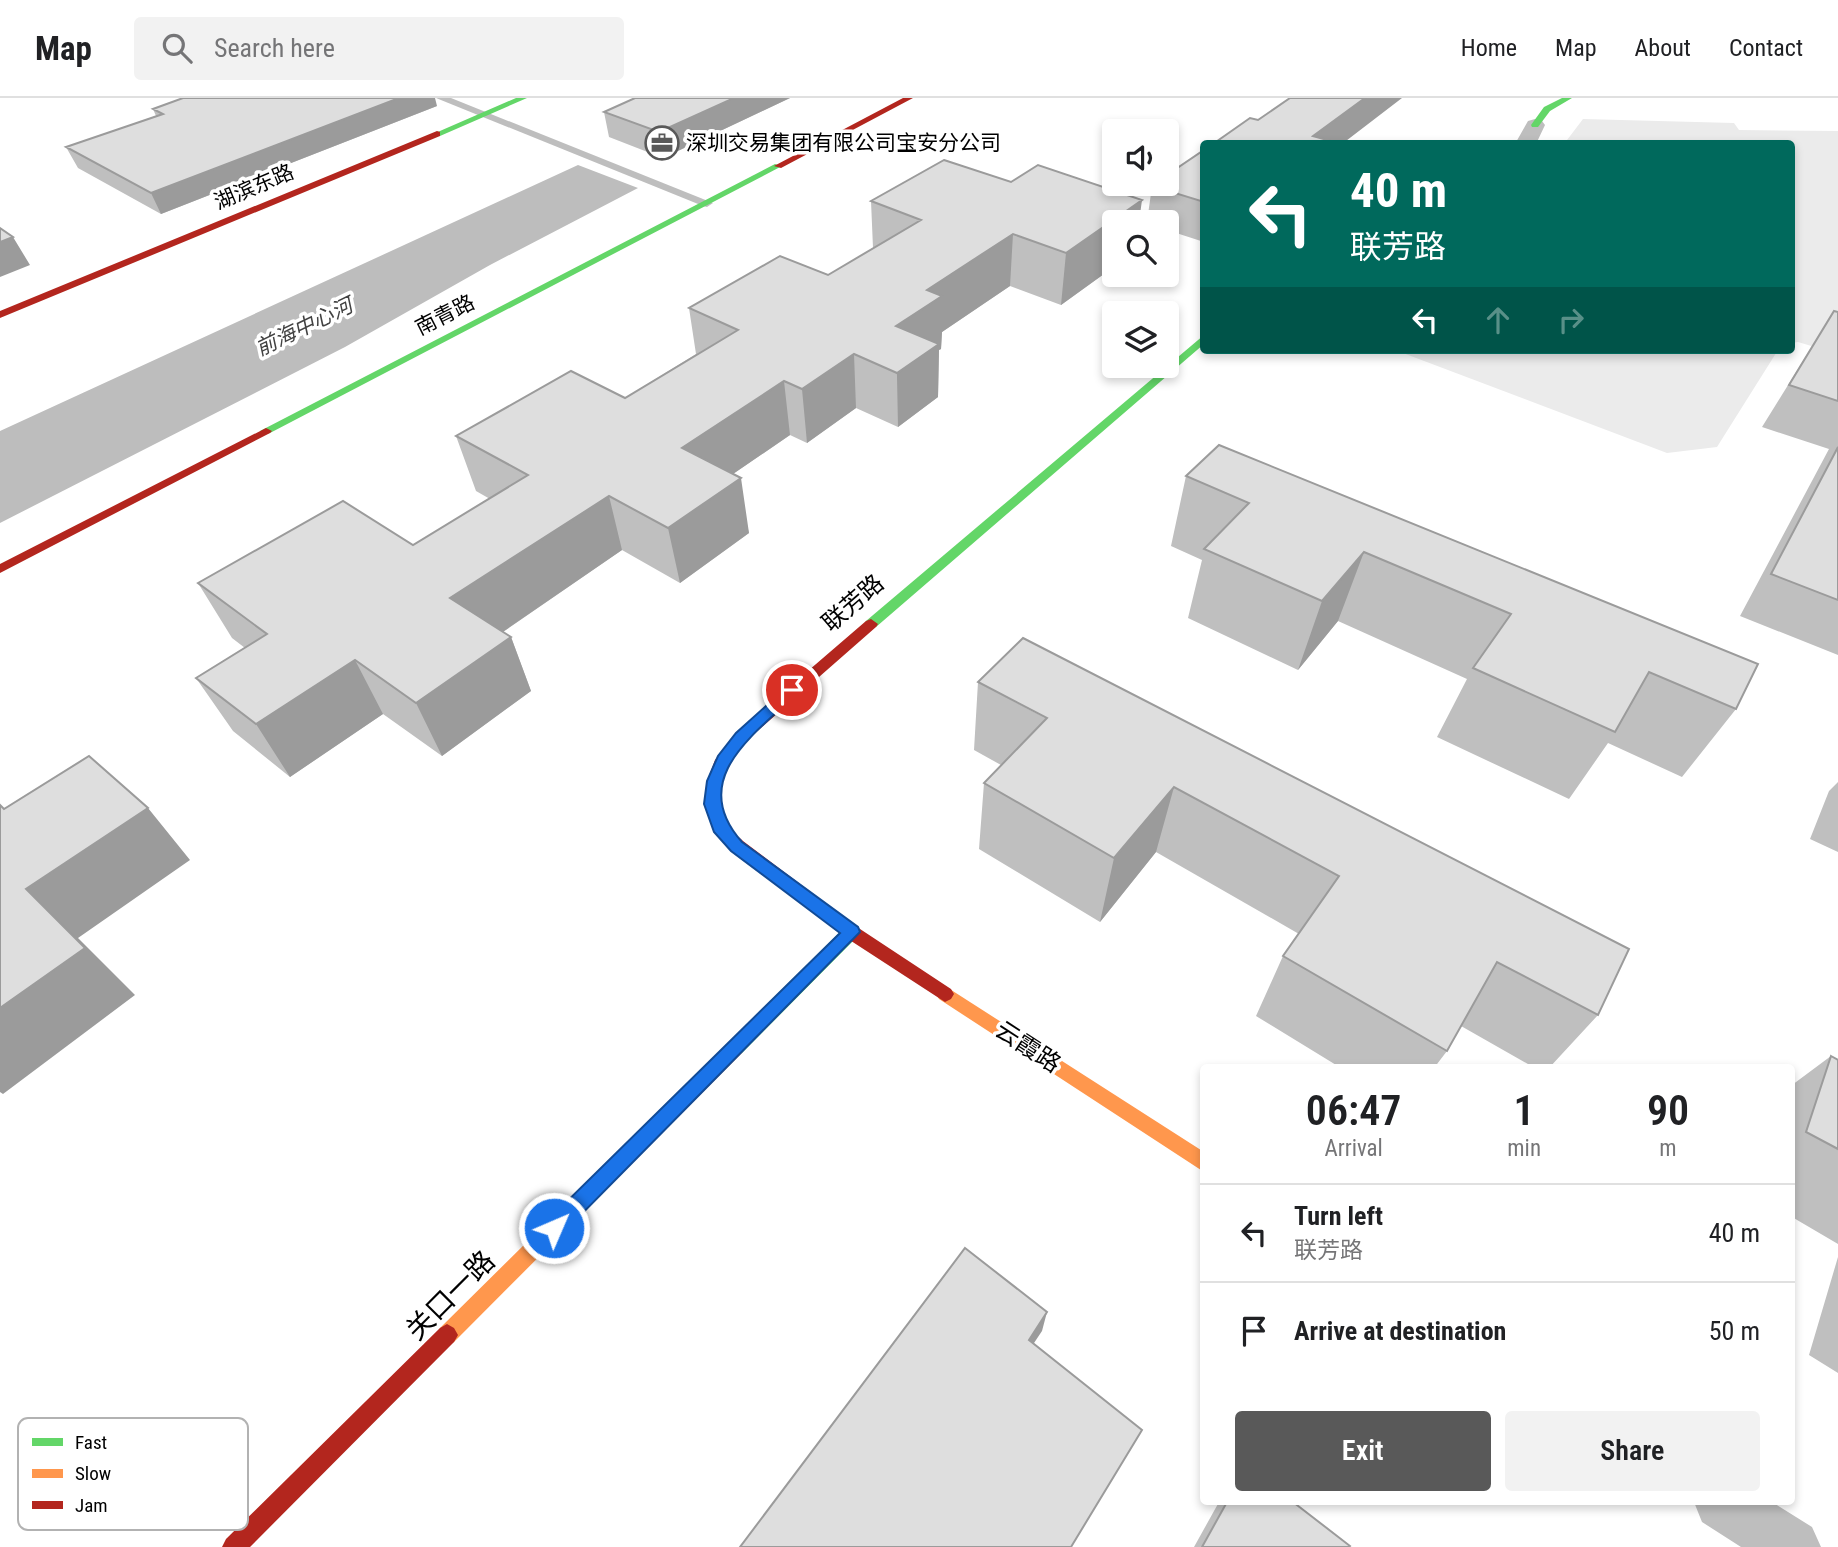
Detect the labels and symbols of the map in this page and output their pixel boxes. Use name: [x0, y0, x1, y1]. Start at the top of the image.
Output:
office icon: 深圳交易集团有限公司宝安分公司: [643, 124, 681, 162]
place label: 深圳交易集团有限公司宝安分公司: [686, 131, 1001, 155]
street label: 湖滨东路: [211, 160, 297, 214]
street label: 南青路: [411, 290, 479, 340]
water label: 前海中心河: [252, 291, 360, 361]
street label: 联芳路: [817, 569, 889, 637]
pin: [762, 660, 822, 720]
street label: 云霞路: [990, 1016, 1066, 1078]
position arrow: [517, 1191, 591, 1265]
street label: 关口一路: [399, 1244, 502, 1347]
legend: [18, 1418, 248, 1530]
text: Fast: [75, 1431, 107, 1454]
text: Slow: [75, 1462, 111, 1485]
text: Jam: [75, 1494, 108, 1517]

